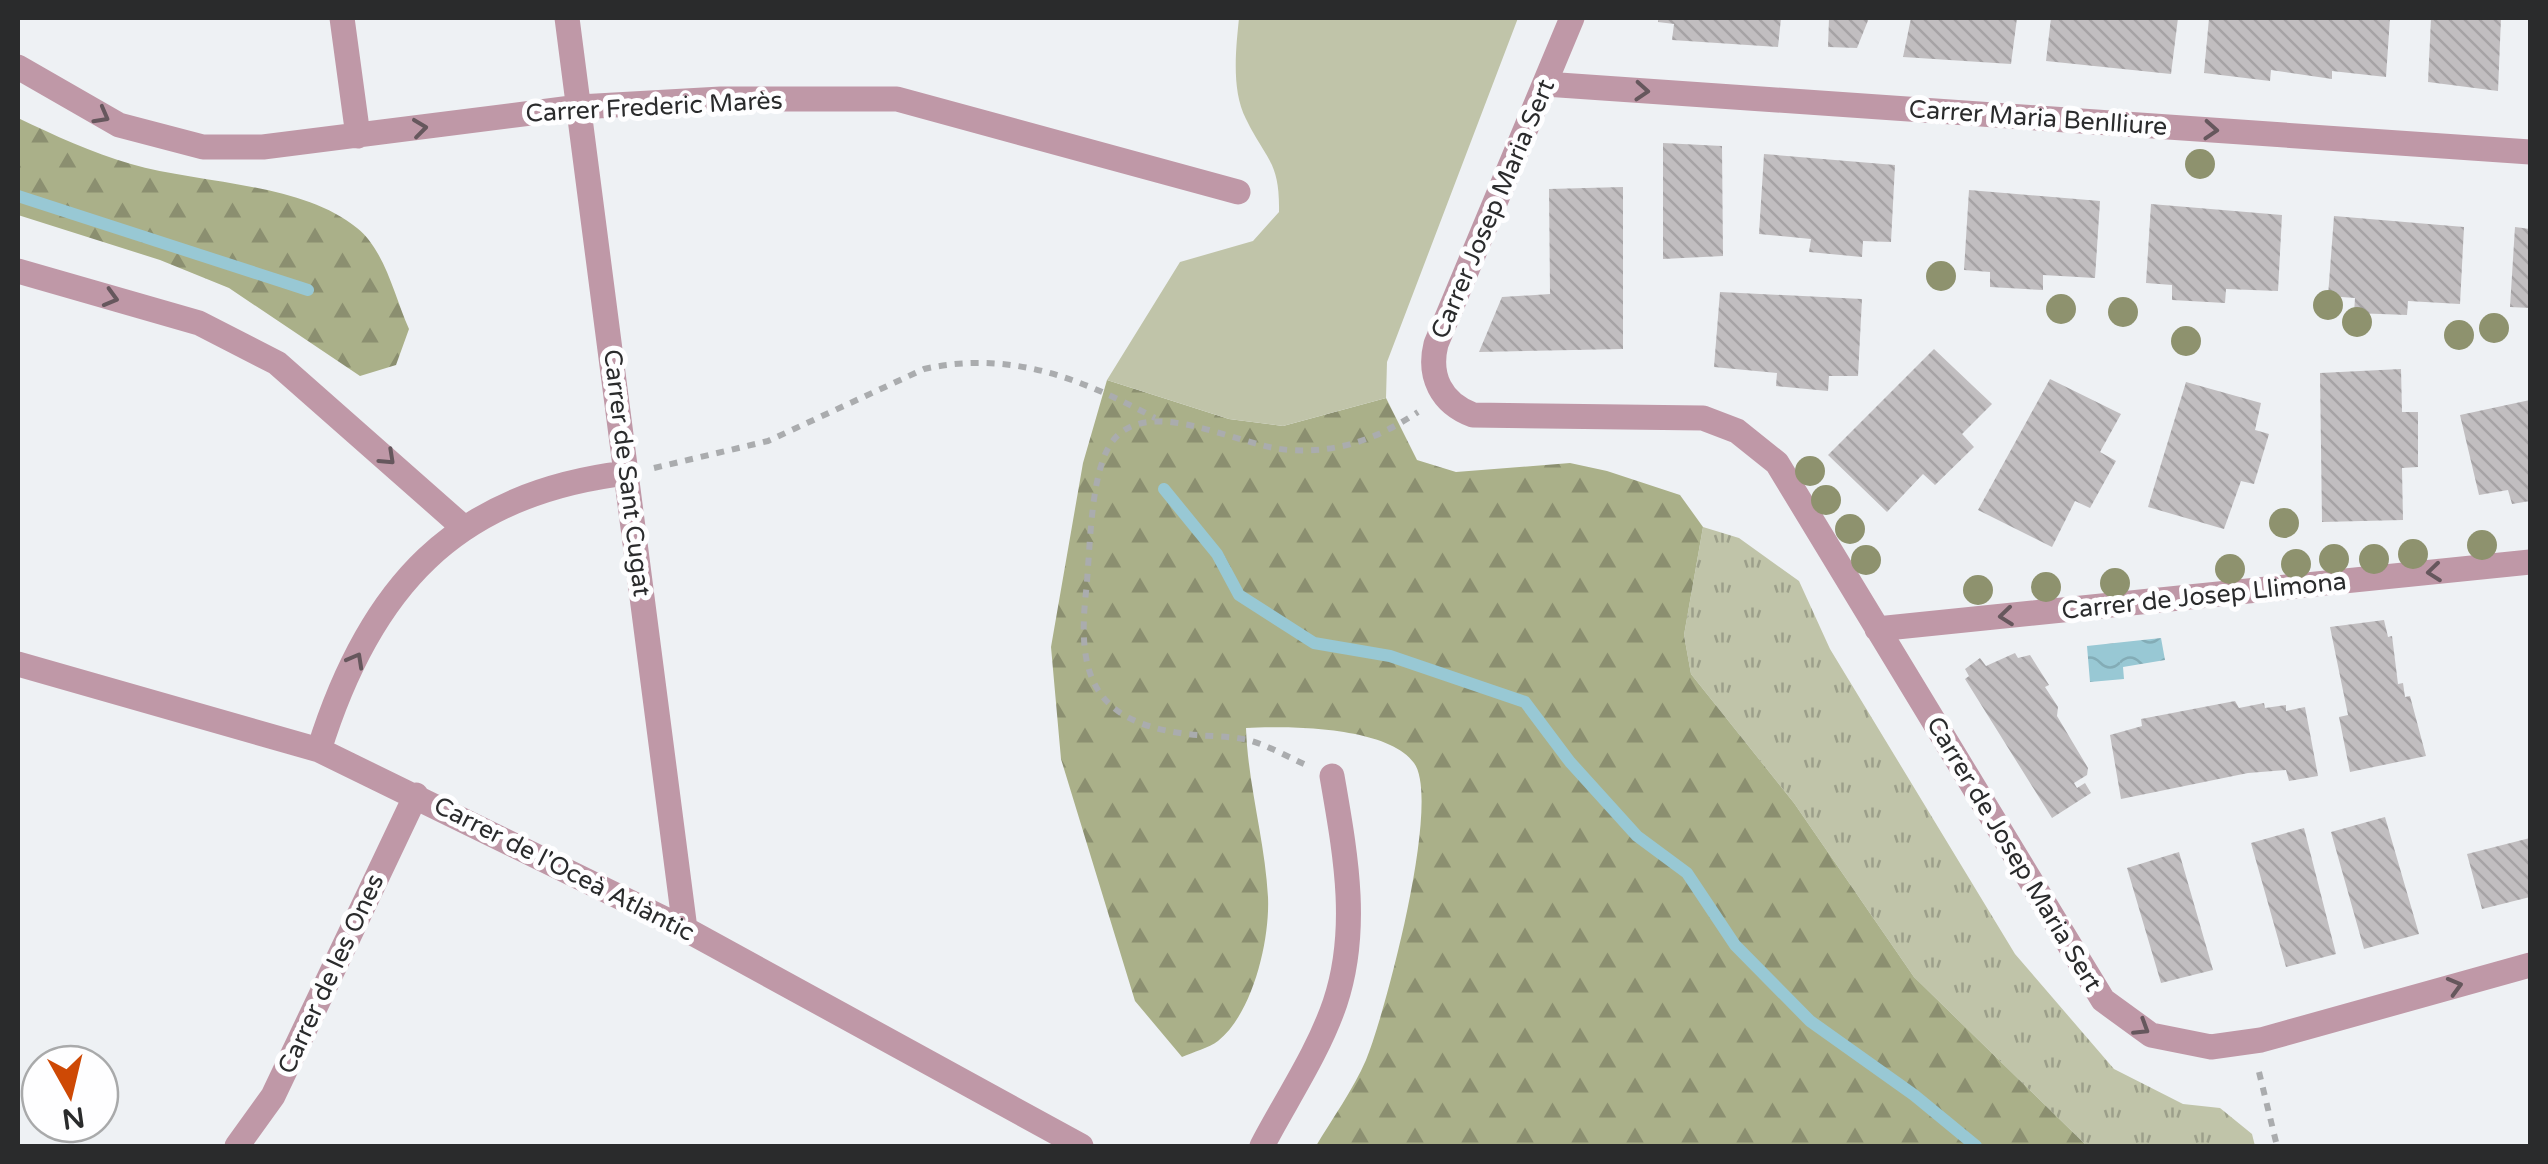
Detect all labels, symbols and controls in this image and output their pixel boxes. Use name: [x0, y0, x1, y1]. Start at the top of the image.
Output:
street label: Carrer Josep Maria Sert: [1425, 74, 1561, 343]
one-way arrow: [1635, 80, 1651, 101]
street label: Carrer Frederic Marès: [525, 85, 783, 129]
street label: Carrer Maria Benlliure: [1908, 94, 2168, 142]
one-way arrow: [91, 104, 109, 124]
one-way arrow: [413, 118, 429, 139]
one-way arrow: [2203, 119, 2219, 140]
one-way arrow: [102, 286, 119, 307]
street label: Carrer de Sant Cugat: [597, 348, 657, 599]
one-way arrow: [376, 446, 395, 464]
one-way arrow: [2425, 561, 2441, 582]
street label: Carrer de Josep Llimona: [2060, 566, 2348, 626]
one-way arrow: [1997, 605, 2013, 626]
one-way arrow: [344, 653, 364, 671]
street label: Carrer de Josep Maria Sert: [1920, 711, 2108, 997]
street label: Carrer de l'Oceà Atlàntic: [429, 790, 699, 948]
street label: Carrer de les Ones: [272, 869, 390, 1079]
one-way arrow: [2446, 977, 2463, 998]
one-way arrow: [2131, 1015, 2149, 1034]
north arrow: [20, 1044, 120, 1144]
text: N: [60, 1099, 87, 1136]

